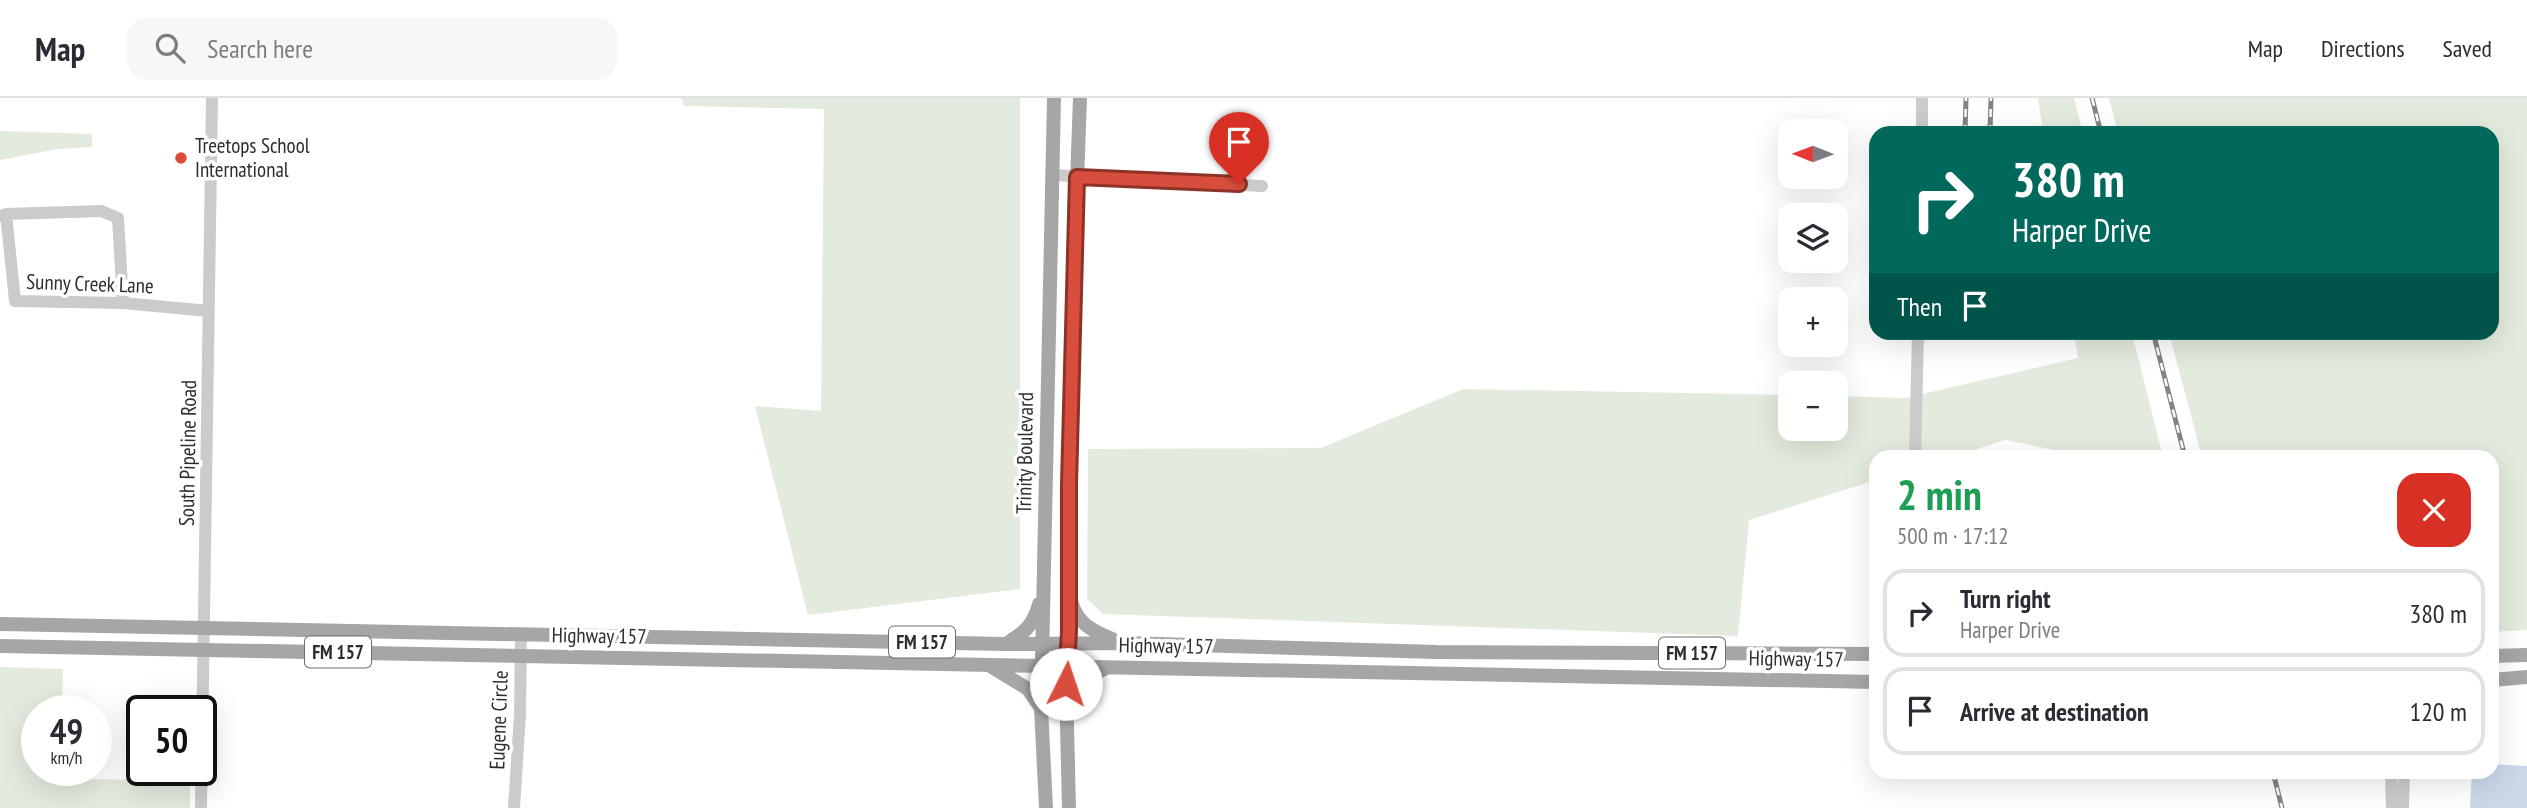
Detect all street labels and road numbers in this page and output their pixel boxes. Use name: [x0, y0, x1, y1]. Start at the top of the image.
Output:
street label: Sunny Creek Lane: [26, 268, 154, 299]
street label: South Pipeline Road: [173, 380, 202, 526]
street label: Trinity Boulevard: [1010, 392, 1039, 514]
street label: Highway 157: [551, 621, 647, 650]
road number: FM 157: [889, 626, 955, 657]
street label: Highway 157: [1118, 631, 1214, 660]
road number: FM 157: [305, 636, 371, 667]
road number: FM 157: [1659, 638, 1725, 668]
street label: Highway 157: [1748, 644, 1844, 673]
street label: Eugene Circle: [483, 670, 514, 770]

